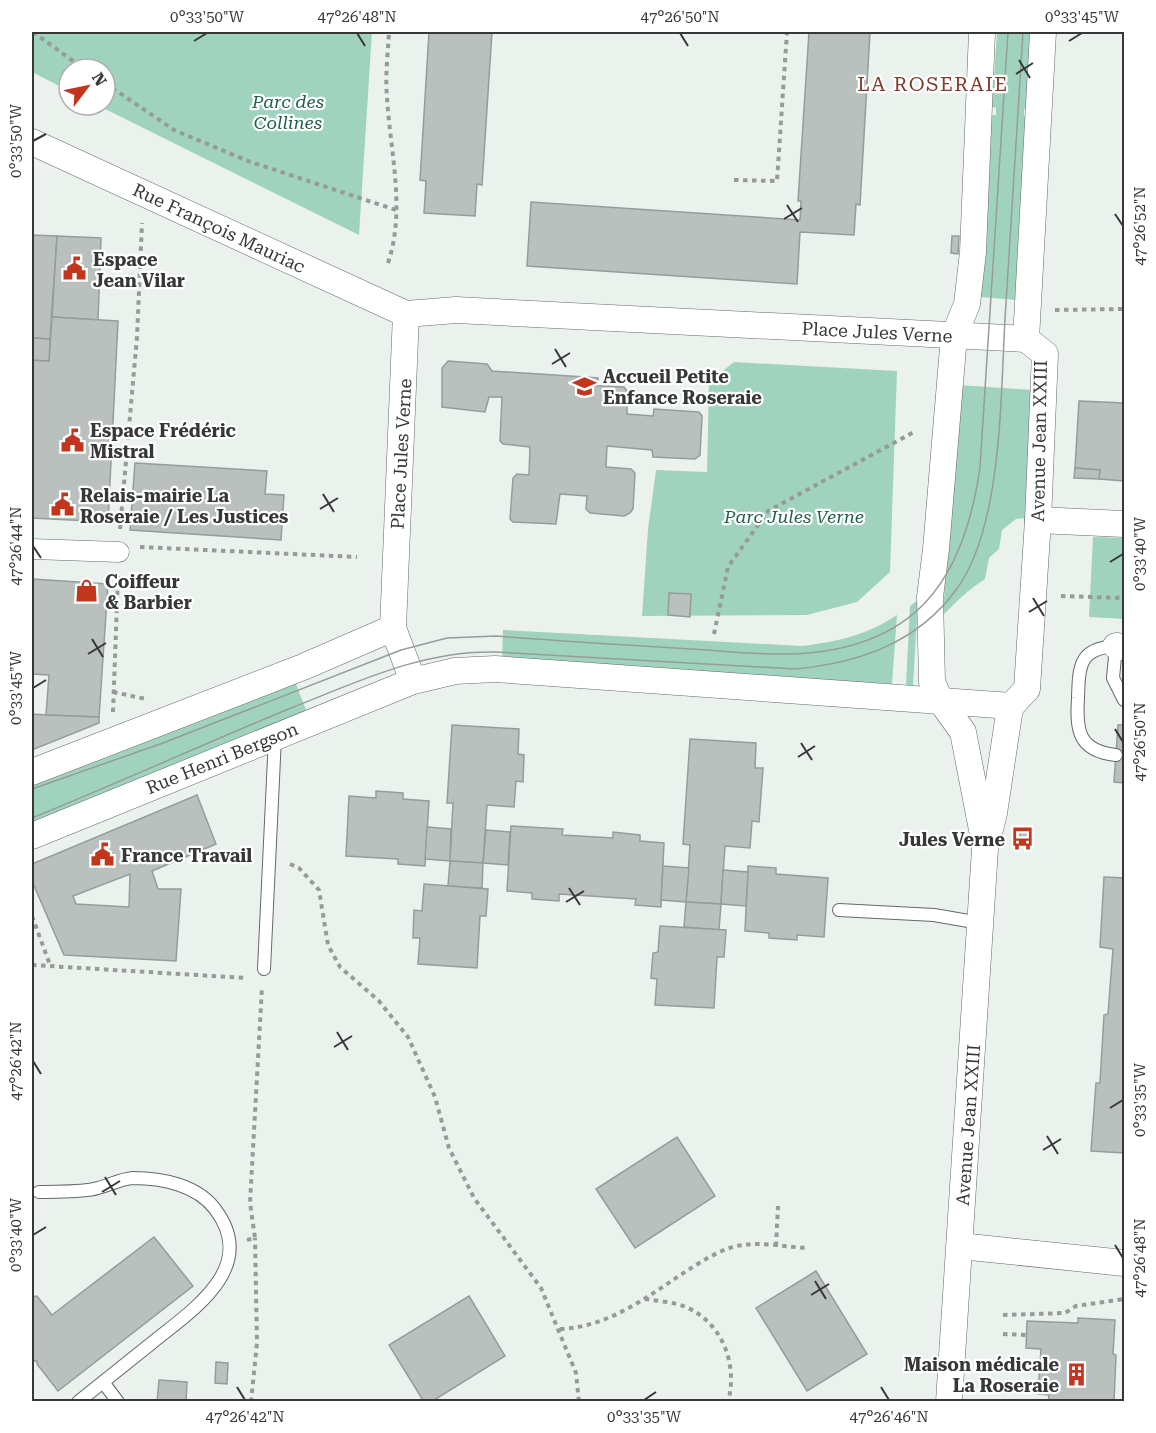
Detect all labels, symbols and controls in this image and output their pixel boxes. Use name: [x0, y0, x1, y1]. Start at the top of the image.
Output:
text: 0°33'50"W: [170, 8, 245, 26]
text: 47°26'48"N: [317, 8, 397, 26]
text: 47°26'50"N: [640, 8, 720, 26]
text: 0°33'45"W: [1045, 8, 1120, 26]
north arrow: [57, 57, 117, 117]
text: N: [88, 69, 111, 90]
district label: LA ROSERAIE: [857, 72, 1009, 96]
park label: Parc des Collines: [251, 91, 324, 133]
text: 0°33'50"W: [7, 103, 25, 178]
street label: Rue François Mauriac: [129, 179, 309, 277]
text: 47°26'52"N: [1131, 186, 1149, 266]
place label: Espace Jean Vilar: [93, 249, 185, 291]
public building icon: Espace Jean Vilar: [62, 256, 88, 282]
street label: Place Jules Verne: [801, 318, 953, 346]
street label: Avenue Jean XXIII: [1027, 360, 1051, 522]
place label: Accueil Petite Enfance Roseraie: [603, 366, 762, 408]
school or university icon: Accueil Petite Enfance Roseraie: [572, 373, 598, 399]
street label: Place Jules Verne: [387, 378, 415, 530]
place label: Espace Frédéric Mistral: [90, 420, 236, 462]
public building icon: Espace Frédéric Mistral: [59, 427, 85, 453]
place label: Relais-mairie La Roseraie / Les Justices: [80, 485, 288, 527]
public building icon: Relais-mairie La Roseraie / Les Justices: [49, 492, 75, 518]
text: 47°26'44"N: [7, 506, 25, 586]
park label: Parc Jules Verne: [723, 506, 864, 527]
text: 0°33'40"W: [1131, 516, 1149, 591]
place label: Coiffeur & Barbier: [105, 571, 192, 613]
shop icon: Coiffeur & Barbier: [74, 578, 100, 604]
text: 0°33'45"W: [7, 650, 25, 725]
text: 47°26'50"N: [1131, 702, 1149, 782]
street label: Rue Henri Bergson: [143, 718, 301, 798]
bus stop icon: Jules Verne: [1010, 826, 1036, 852]
place label: Jules Verne: [899, 829, 1005, 850]
public building icon: France Travail: [90, 842, 116, 868]
place label: France Travail: [121, 845, 252, 866]
text: 47°26'42"N: [7, 1021, 25, 1101]
street label: Avenue Jean XXIII: [952, 1044, 984, 1206]
text: 0°33'35"W: [1131, 1062, 1149, 1137]
text: 0°33'40"W: [7, 1197, 25, 1272]
text: 47°26'48"N: [1131, 1218, 1149, 1298]
place label: Maison médicale La Roseraie: [904, 1354, 1059, 1396]
building icon: Maison médicale La Roseraie: [1064, 1361, 1090, 1387]
text: 47°26'42"N: [205, 1408, 285, 1426]
text: 0°33'35"W: [607, 1408, 682, 1426]
text: 47°26'46"N: [849, 1408, 929, 1426]

